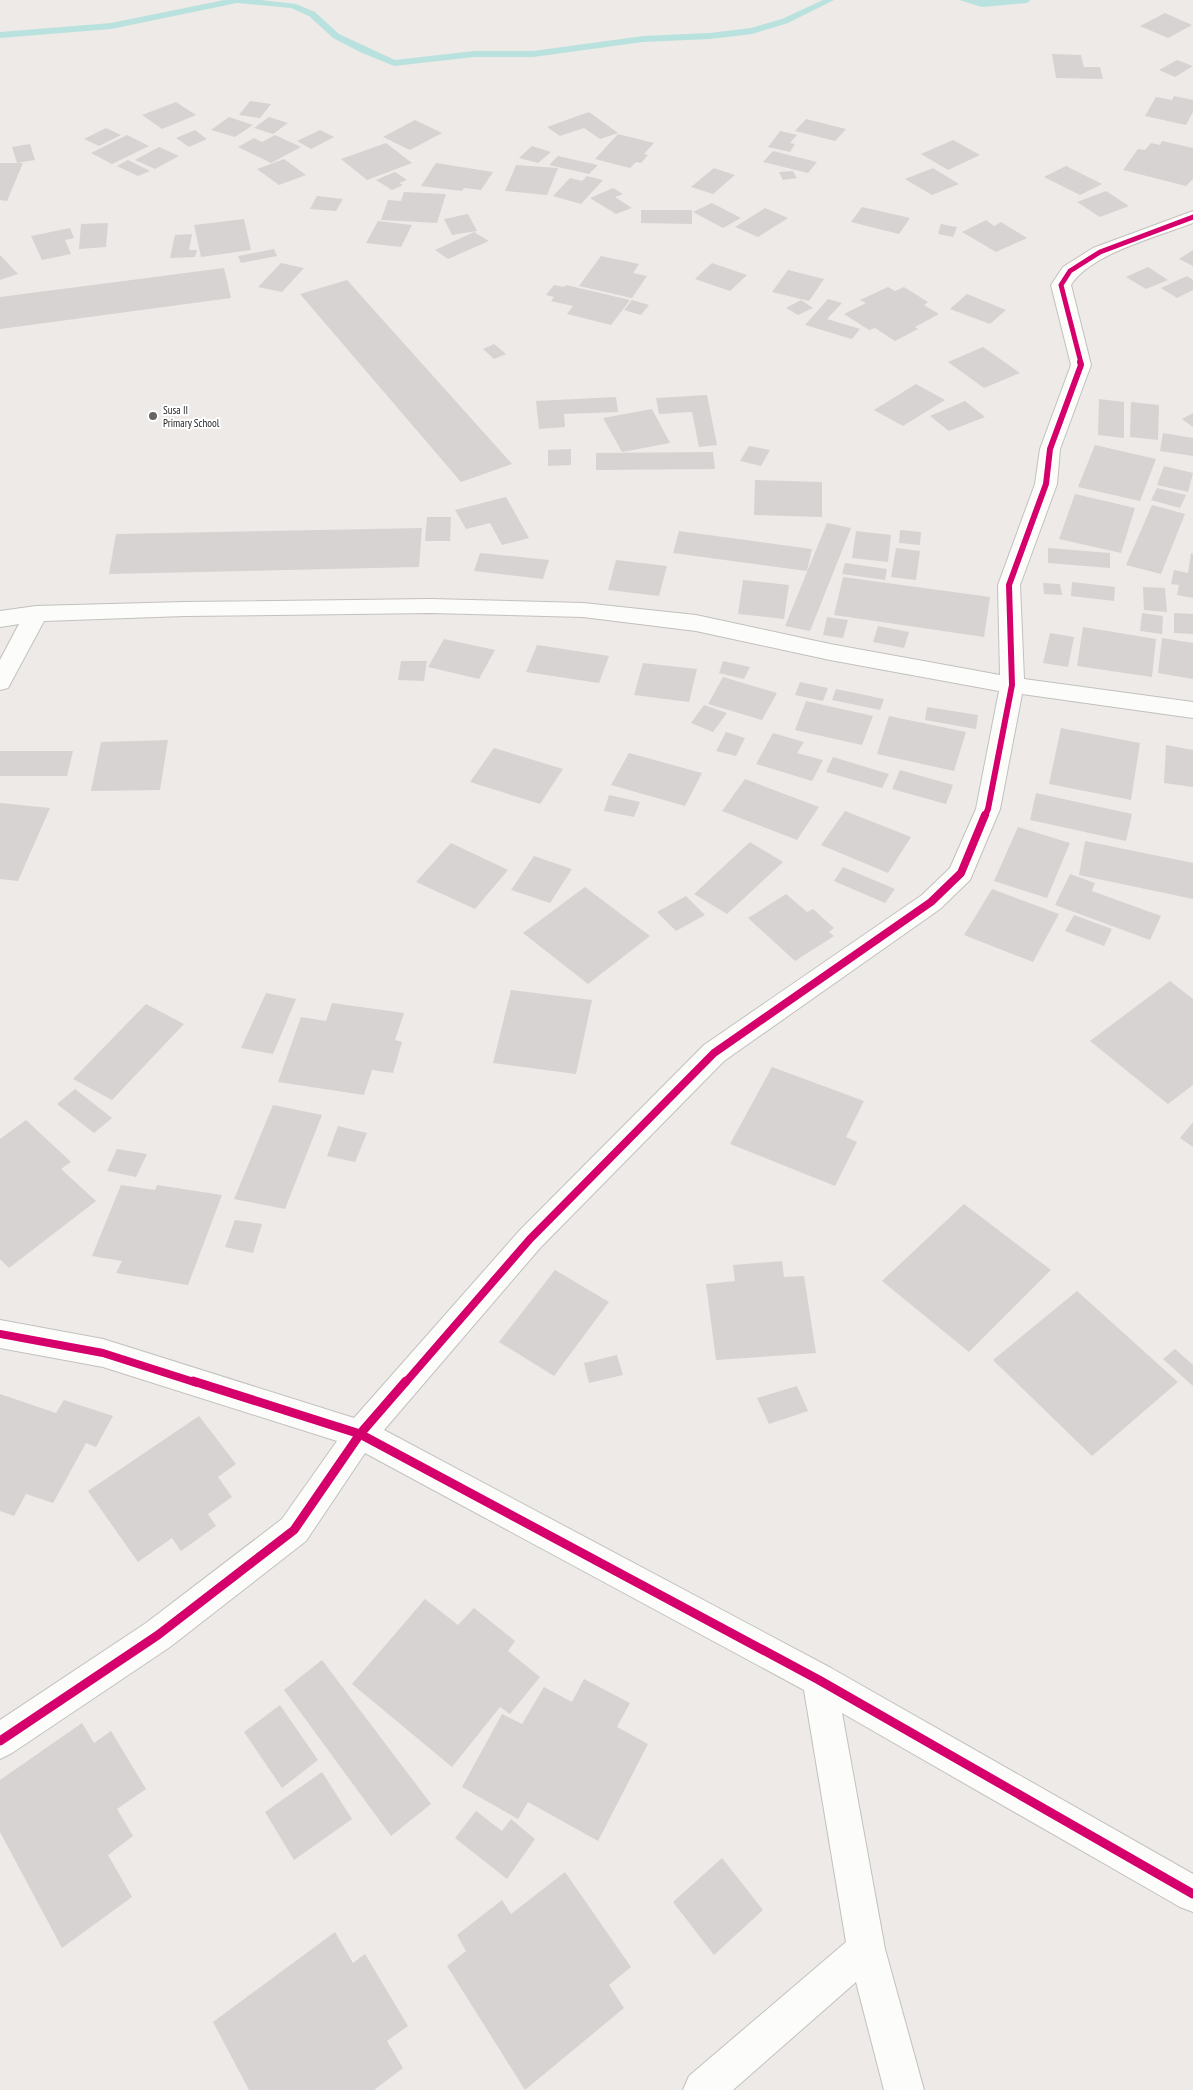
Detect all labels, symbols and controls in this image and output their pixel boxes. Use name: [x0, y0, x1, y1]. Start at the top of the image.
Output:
place label: Susa II Primary School: [163, 403, 220, 430]
marker: Susa II Primary School: [147, 410, 159, 422]

